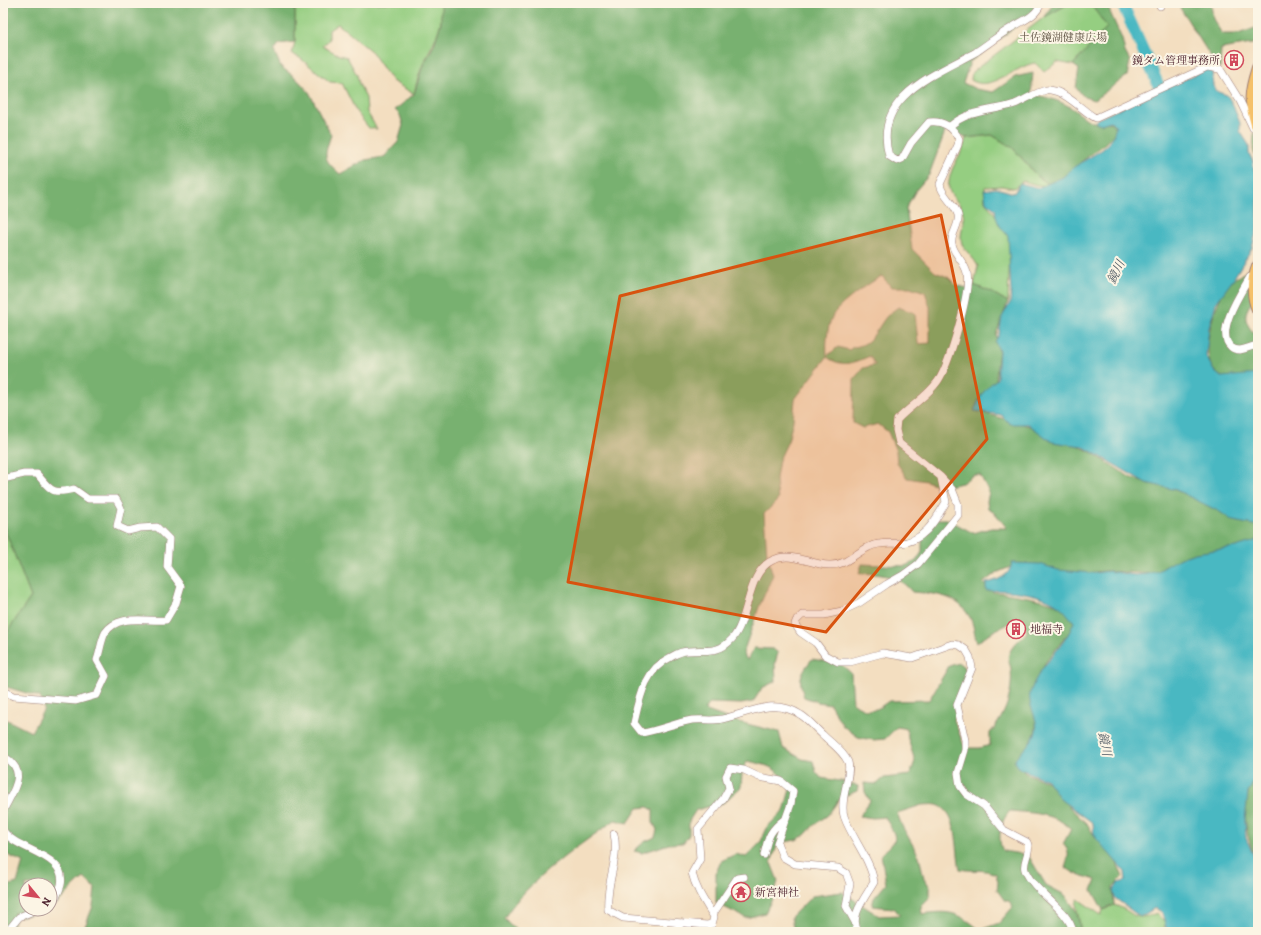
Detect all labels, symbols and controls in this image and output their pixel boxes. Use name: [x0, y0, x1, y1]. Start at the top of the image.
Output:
park label: 土佐鏡湖健康広場: [1019, 30, 1107, 45]
building icon: 鏡ダム管理事務所: [1223, 49, 1245, 71]
place label: 鏡ダム管理事務所: [1132, 53, 1220, 68]
water label: 鏡川: [1104, 256, 1129, 286]
building icon: 地福寺: [1005, 618, 1027, 640]
place label: 地福寺: [1030, 622, 1063, 637]
water label: 鏡川: [1095, 731, 1116, 759]
north arrow: [18, 877, 58, 917]
temple icon: 新宮神社: [730, 881, 752, 903]
place label: 新宮神社: [755, 885, 799, 900]
text: N: [38, 894, 55, 909]

